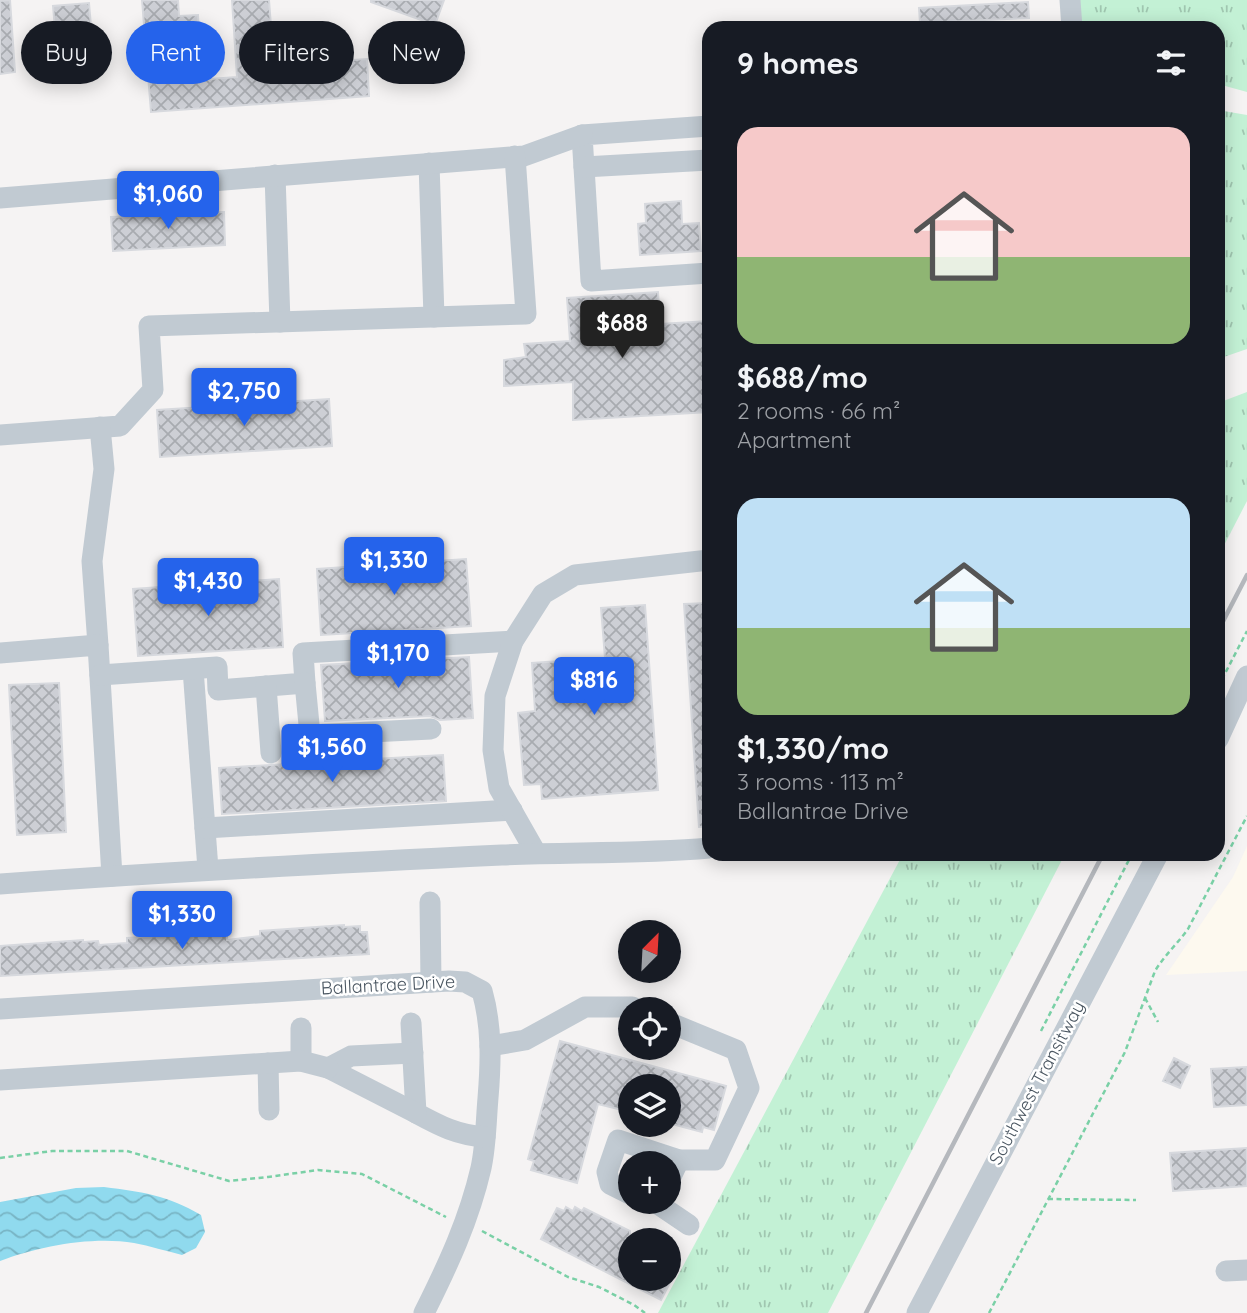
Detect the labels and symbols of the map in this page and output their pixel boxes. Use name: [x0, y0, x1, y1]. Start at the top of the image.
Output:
pin: $1,060: [111, 172, 225, 231]
pin: $688: [581, 300, 663, 360]
pin: $2,750: [187, 368, 301, 428]
pin: $1,330: [337, 538, 451, 597]
pin: $1,430: [151, 558, 265, 618]
pin: $1,170: [341, 630, 455, 690]
pin: $816: [553, 658, 635, 717]
pin: $1,560: [275, 724, 389, 784]
pin: $1,330: [125, 892, 239, 951]
north arrow: [618, 920, 681, 984]
street label: Ballantrae Drive: [320, 970, 456, 1000]
street label: Southwest Transitway: [984, 997, 1090, 1169]

